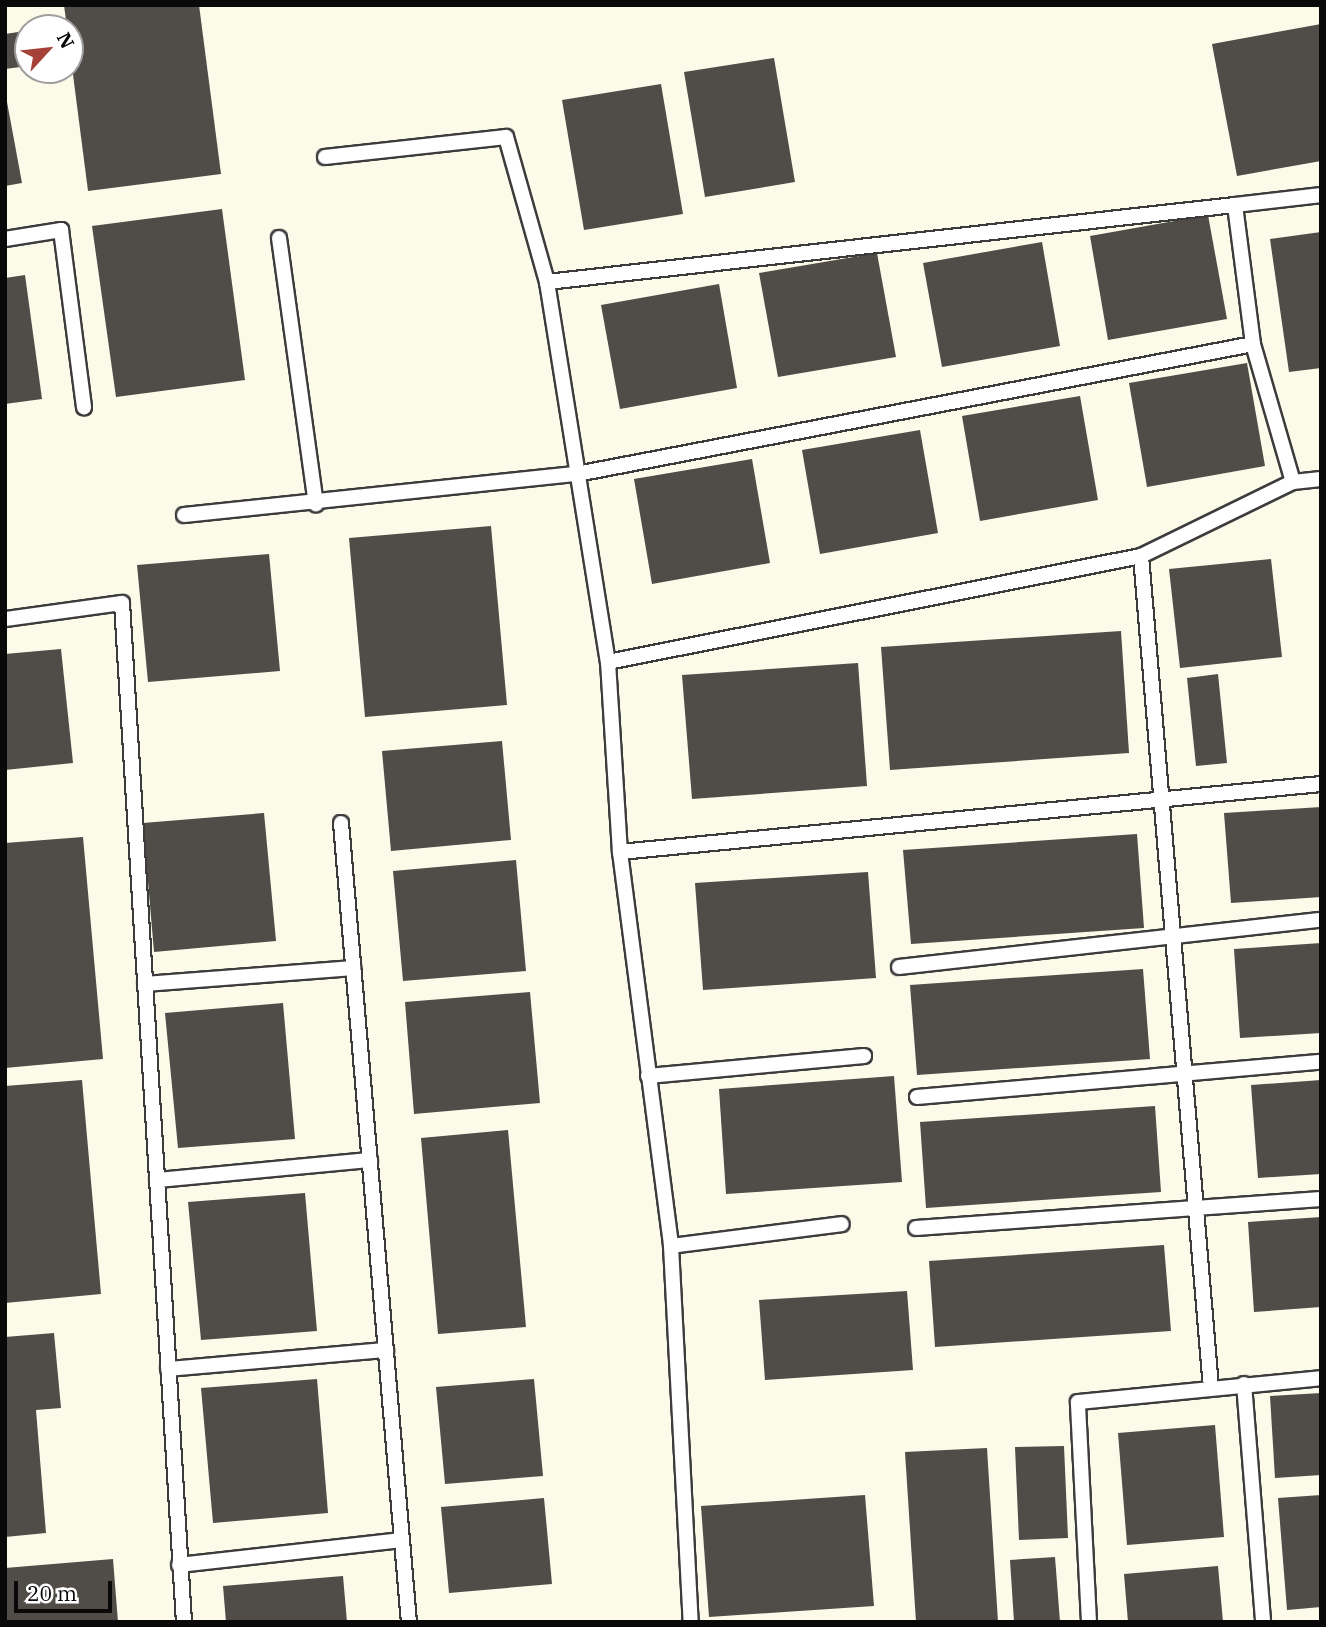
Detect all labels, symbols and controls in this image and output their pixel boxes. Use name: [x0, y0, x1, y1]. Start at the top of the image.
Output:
north arrow: [14, 14, 84, 84]
text: N: [52, 28, 80, 53]
scale bar: [18, 1568, 116, 1612]
text: 20 m: [27, 1579, 77, 1607]

